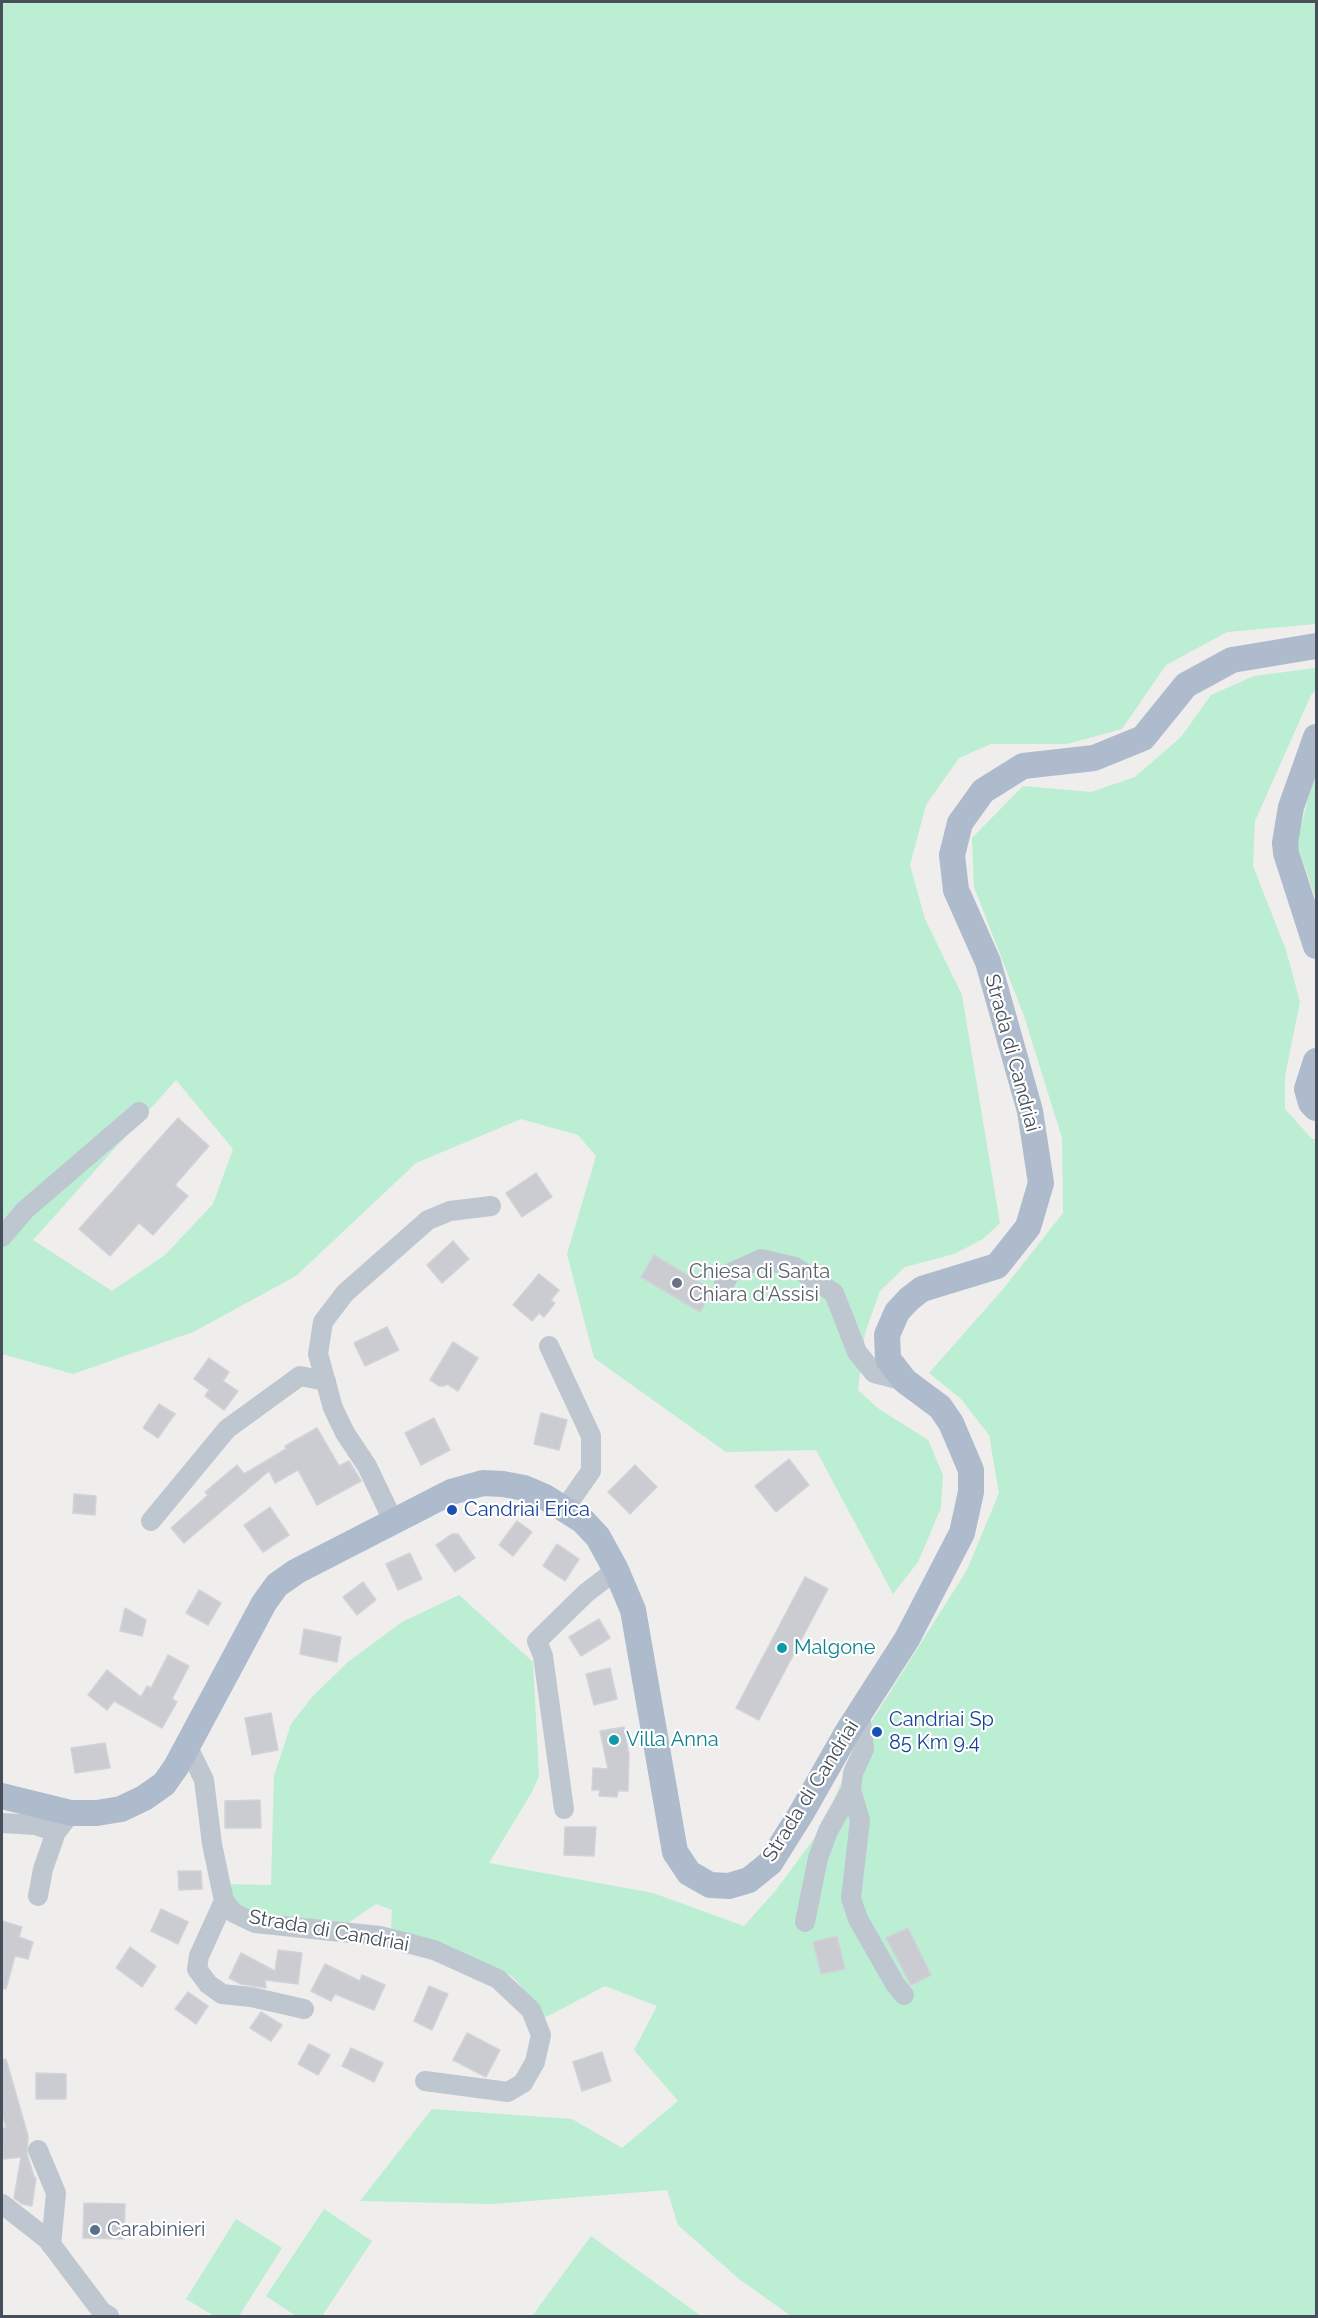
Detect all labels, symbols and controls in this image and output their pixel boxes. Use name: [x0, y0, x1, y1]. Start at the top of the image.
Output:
street label: Strada di Candriai: [979, 972, 1045, 1134]
place label: Chiesa di Santa Chiara d'Assisi: [689, 1260, 830, 1307]
marker: Chiesa di Santa Chiara d'Assisi: [670, 1276, 684, 1290]
place label: Candriai Erica: [464, 1498, 590, 1522]
marker: Candriai Erica: [445, 1503, 459, 1517]
place label: Malgone: [794, 1636, 875, 1660]
marker: Malgone: [775, 1641, 789, 1655]
place label: Candriai Sp 85 Km 9.4: [889, 1708, 994, 1755]
street label: Strada di Candriai: [758, 1716, 864, 1866]
marker: Candriai Sp 85 Km 9.4: [870, 1725, 884, 1739]
place label: Villa Anna: [626, 1728, 719, 1752]
marker: Villa Anna: [607, 1733, 621, 1747]
street label: Strada di Candriai: [247, 1905, 411, 1957]
place label: Carabinieri: [107, 2218, 205, 2242]
marker: Carabinieri: [88, 2223, 102, 2237]

